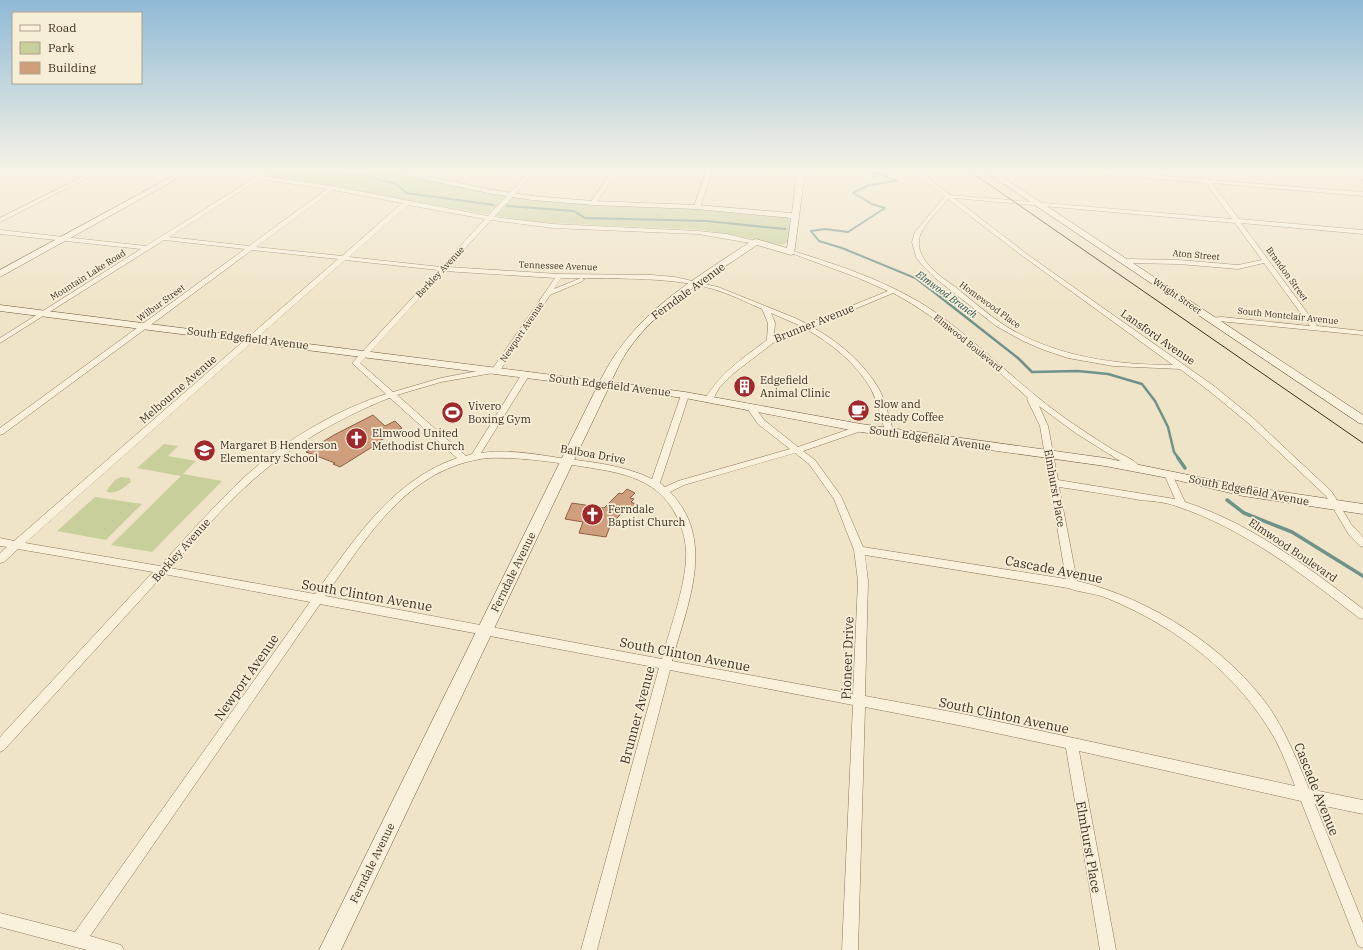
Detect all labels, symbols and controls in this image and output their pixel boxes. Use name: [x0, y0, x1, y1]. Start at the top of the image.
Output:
legend: [12, 12, 142, 84]
text: Road: [48, 20, 77, 35]
text: Park: [48, 40, 74, 55]
text: Building: [48, 60, 96, 75]
street label: Berkley Avenue: [413, 244, 466, 300]
street label: Brandon Street: [1264, 244, 1311, 303]
street label: Mountain Lake Road: [48, 247, 128, 302]
street label: Aton Street: [1172, 247, 1220, 262]
street label: Tennessee Avenue: [518, 259, 598, 272]
street label: Ferndale Avenue: [649, 260, 728, 322]
water label: Elmwood Branch: [913, 267, 980, 321]
street label: Wright Street: [1151, 275, 1204, 316]
street label: Homewood Place: [958, 279, 1023, 331]
street label: Wilbur Street: [135, 282, 187, 324]
street label: Newport Avenue: [497, 299, 546, 364]
street label: Brunner Avenue: [772, 300, 856, 345]
street label: South Montclair Avenue: [1237, 305, 1339, 326]
street label: Lansford Avenue: [1118, 306, 1198, 368]
street label: Elmwood Boulevard: [932, 312, 1005, 374]
street label: South Edgefield Avenue: [186, 324, 310, 352]
street label: Melbourne Avenue: [137, 352, 219, 426]
street label: South Edgefield Avenue: [548, 371, 672, 399]
building icon: Edgefield Animal Clinic: [731, 373, 757, 399]
place label: Edgefield Animal Clinic: [760, 373, 831, 400]
cafe icon: Slow and Steady Coffee: [846, 397, 872, 423]
place label: Slow and Steady Coffee: [874, 397, 944, 424]
sports icon: Vivero Boxing Gym: [439, 399, 465, 425]
place label: Vivero Boxing Gym: [468, 399, 531, 426]
street label: South Edgefield Avenue: [868, 423, 992, 453]
church icon: Elmwood United Methodist Church: [343, 426, 369, 452]
place label: Elmwood United Methodist Church: [372, 426, 465, 453]
school or university icon: Margaret B Henderson Elementary School: [192, 438, 218, 464]
place label: Margaret B Henderson Elementary School: [220, 438, 337, 465]
street label: Balboa Drive: [559, 441, 627, 467]
street label: Elmhurst Place: [1041, 448, 1069, 528]
street label: South Edgefield Avenue: [1188, 471, 1310, 509]
church icon: Ferndale Baptist Church: [580, 502, 606, 528]
place label: Ferndale Baptist Church: [608, 502, 686, 529]
street label: Berkley Avenue: [149, 515, 213, 585]
street label: Elmwood Boulevard: [1246, 515, 1340, 585]
street label: Ferndale Avenue: [488, 530, 538, 614]
street label: Cascade Avenue: [1004, 552, 1104, 587]
street label: South Clinton Avenue: [300, 576, 434, 615]
street label: Pioneer Drive: [838, 616, 857, 700]
street label: Newport Avenue: [210, 631, 283, 724]
street label: South Clinton Avenue: [618, 634, 752, 675]
street label: Brunner Avenue: [616, 664, 659, 766]
street label: South Clinton Avenue: [937, 693, 1070, 738]
street label: Cascade Avenue: [1290, 740, 1343, 838]
street label: Elmhurst Place: [1072, 800, 1105, 894]
street label: Ferndale Avenue: [347, 821, 397, 905]

